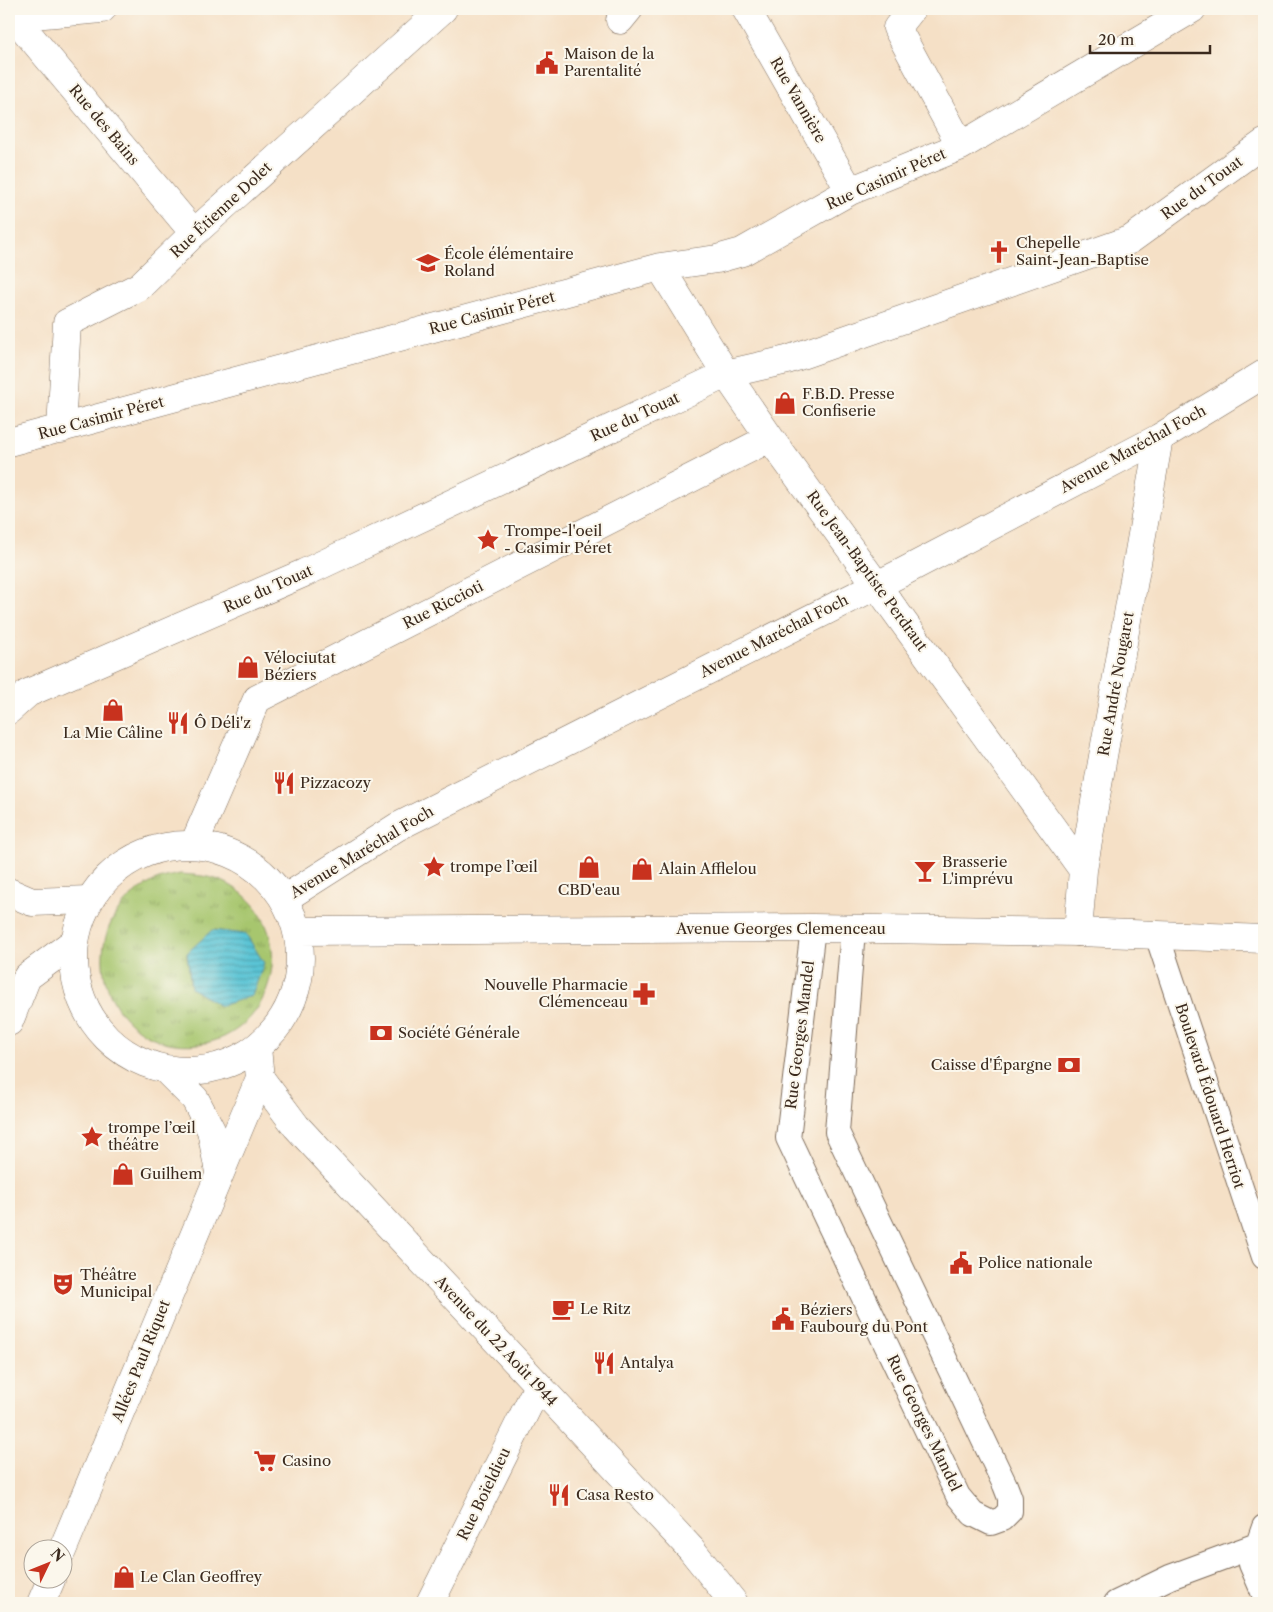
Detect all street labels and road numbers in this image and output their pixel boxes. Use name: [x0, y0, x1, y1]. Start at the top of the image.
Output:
street label: Rue Vannière: [766, 54, 831, 146]
street label: Rue des Bains: [65, 80, 144, 169]
street label: Rue Casimir Péret: [823, 143, 949, 214]
street label: Rue du Touat: [1157, 151, 1247, 224]
street label: Rue Étienne Dolet: [166, 157, 276, 262]
street label: Rue Casimir Péret: [427, 286, 558, 338]
street label: Rue du Touat: [587, 387, 683, 445]
street label: Rue Casimir Péret: [36, 391, 167, 443]
street label: Avenue Maréchal Foch: [1056, 400, 1210, 497]
street label: Rue Jean-Baptiste Perdraut: [803, 487, 932, 655]
street label: Rue du Touat: [220, 560, 316, 617]
street label: Rue Riccioti: [399, 576, 486, 633]
street label: Avenue Maréchal Foch: [696, 590, 852, 682]
street label: Rue André Nougaret: [1093, 610, 1138, 758]
street label: Avenue Maréchal Foch: [286, 801, 437, 902]
street label: Avenue Georges Clemenceau: [675, 919, 886, 938]
street label: Rue Georges Mandel: [781, 959, 818, 1110]
street label: Boulevard Édouard Herriot: [1171, 1001, 1250, 1192]
street label: Avenue du 22 Août 1944: [430, 1271, 562, 1410]
street label: Allées Paul Riquet: [107, 1296, 174, 1426]
street label: Rue Georges Mandel: [883, 1351, 966, 1495]
street label: Rue Boïeldieu: [453, 1444, 514, 1543]

